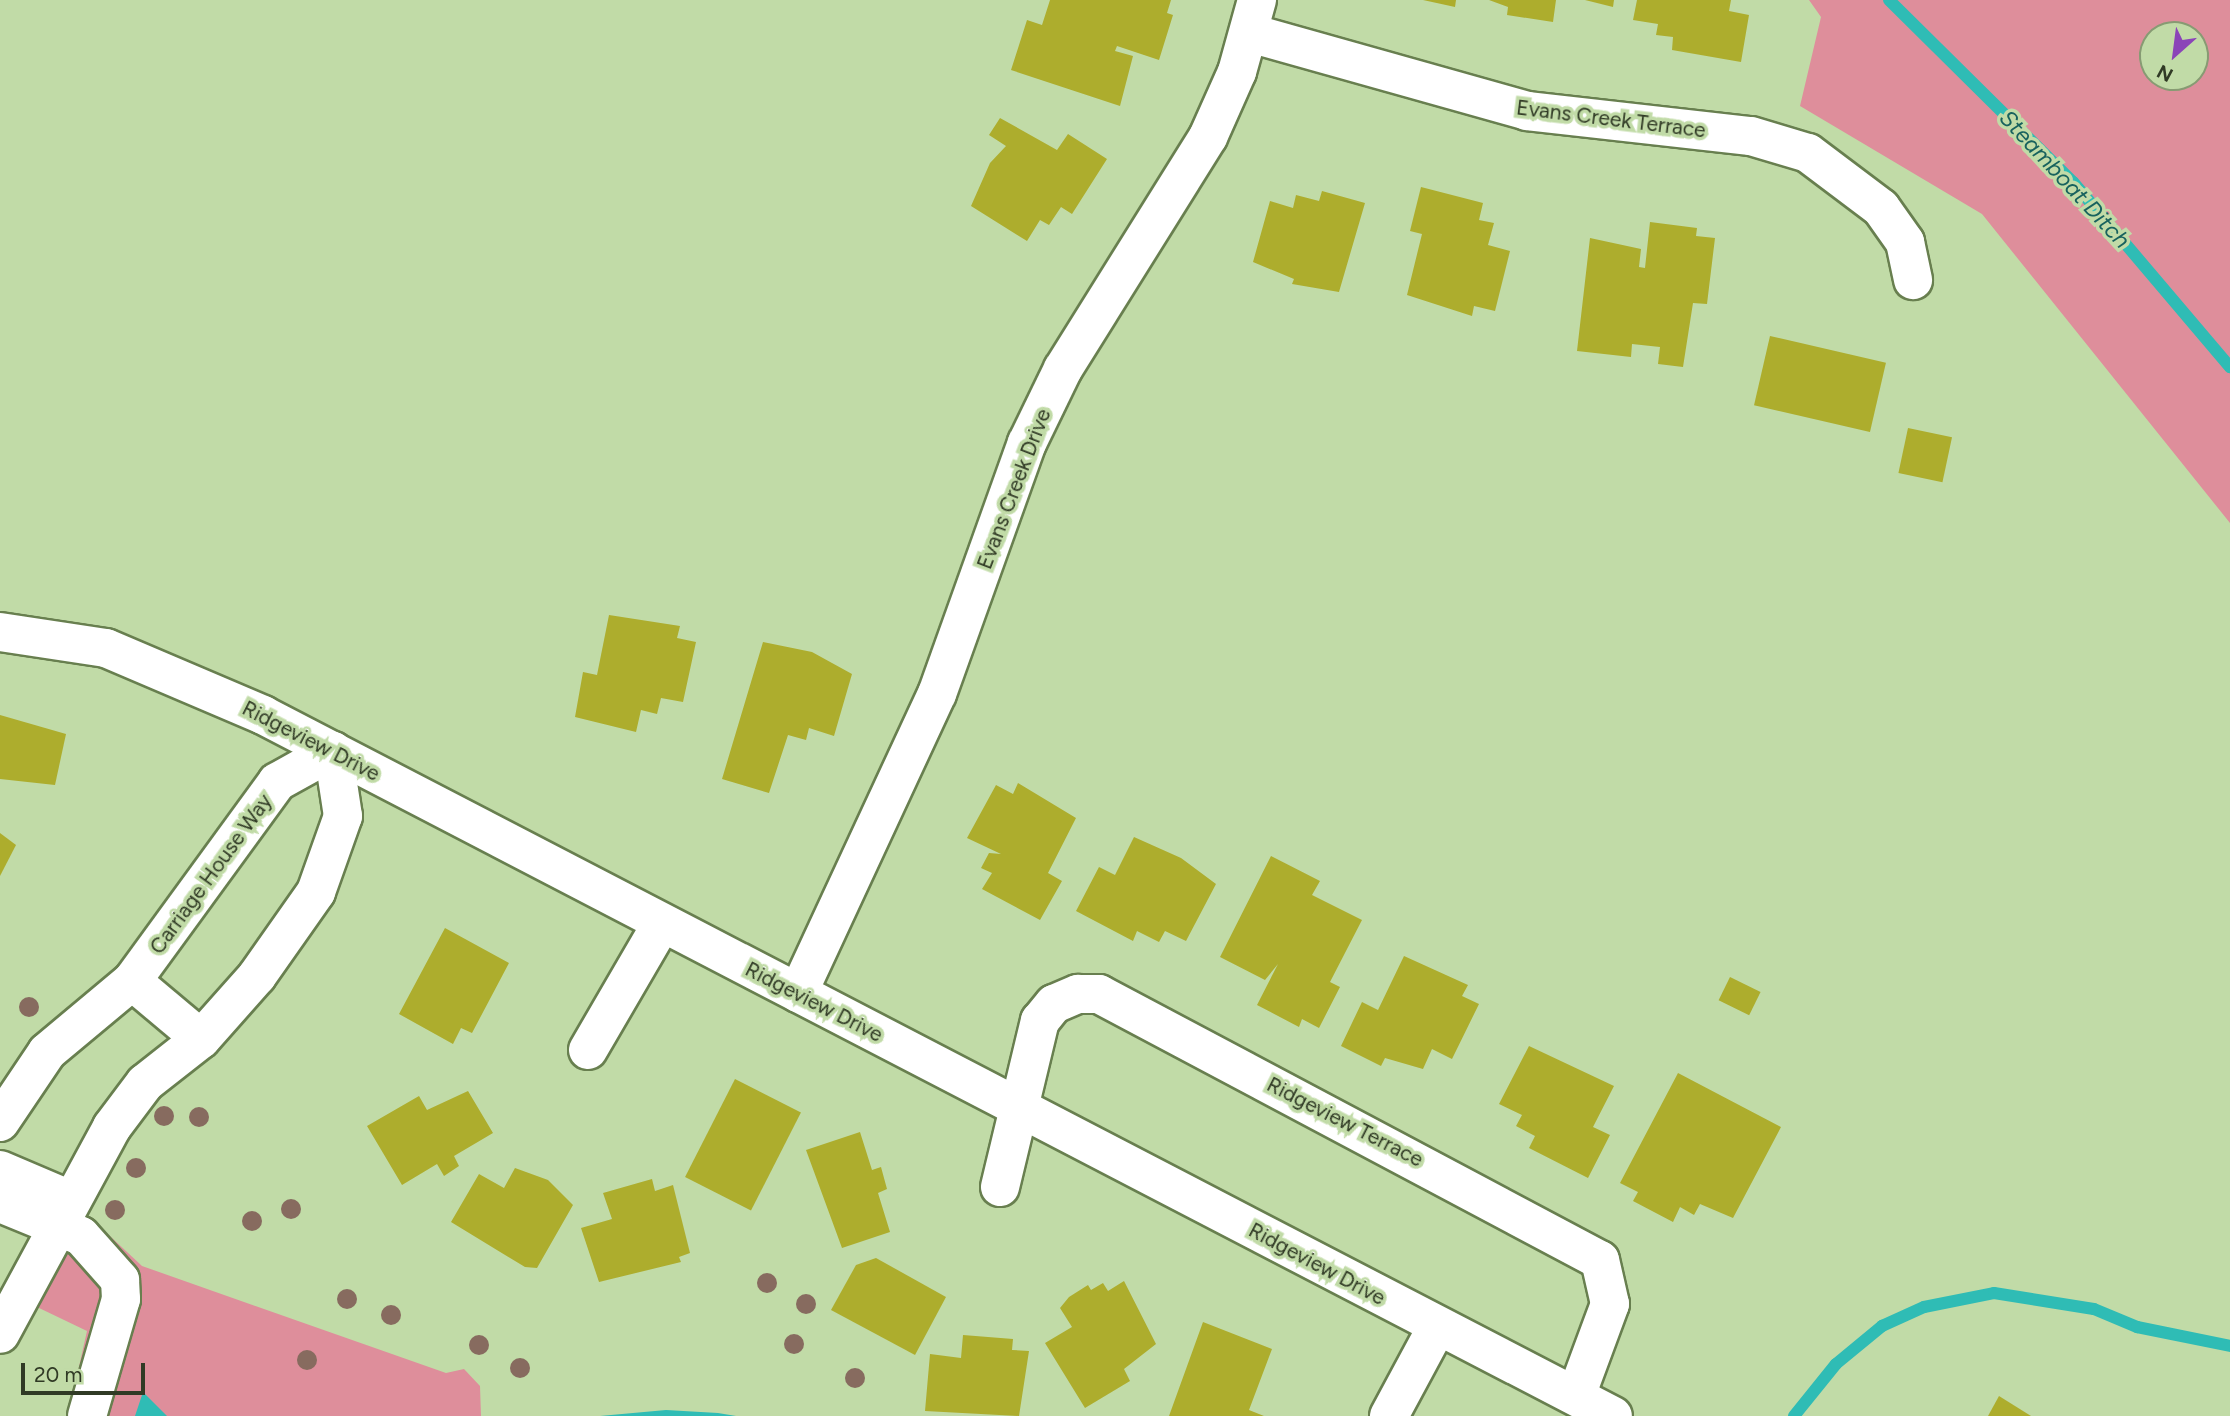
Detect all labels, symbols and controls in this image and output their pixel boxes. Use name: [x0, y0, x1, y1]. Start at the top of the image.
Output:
north arrow: [2139, 21, 2209, 91]
text: N: [2153, 60, 2177, 87]
street label: Evans Creek Terrace: [1515, 95, 1707, 143]
water label: Steamboat Ditch: [1994, 104, 2136, 254]
street label: Evans Creek Drive: [972, 405, 1056, 573]
street label: Ridgeview Drive: [238, 695, 384, 787]
street label: Carriage House Way: [144, 789, 278, 959]
street label: Ridgeview Drive: [741, 956, 887, 1048]
street label: Ridgeview Terrace: [1263, 1072, 1427, 1172]
street label: Ridgeview Drive: [1244, 1217, 1390, 1311]
scale bar: [24, 1350, 149, 1394]
text: 20 m: [34, 1362, 82, 1387]

